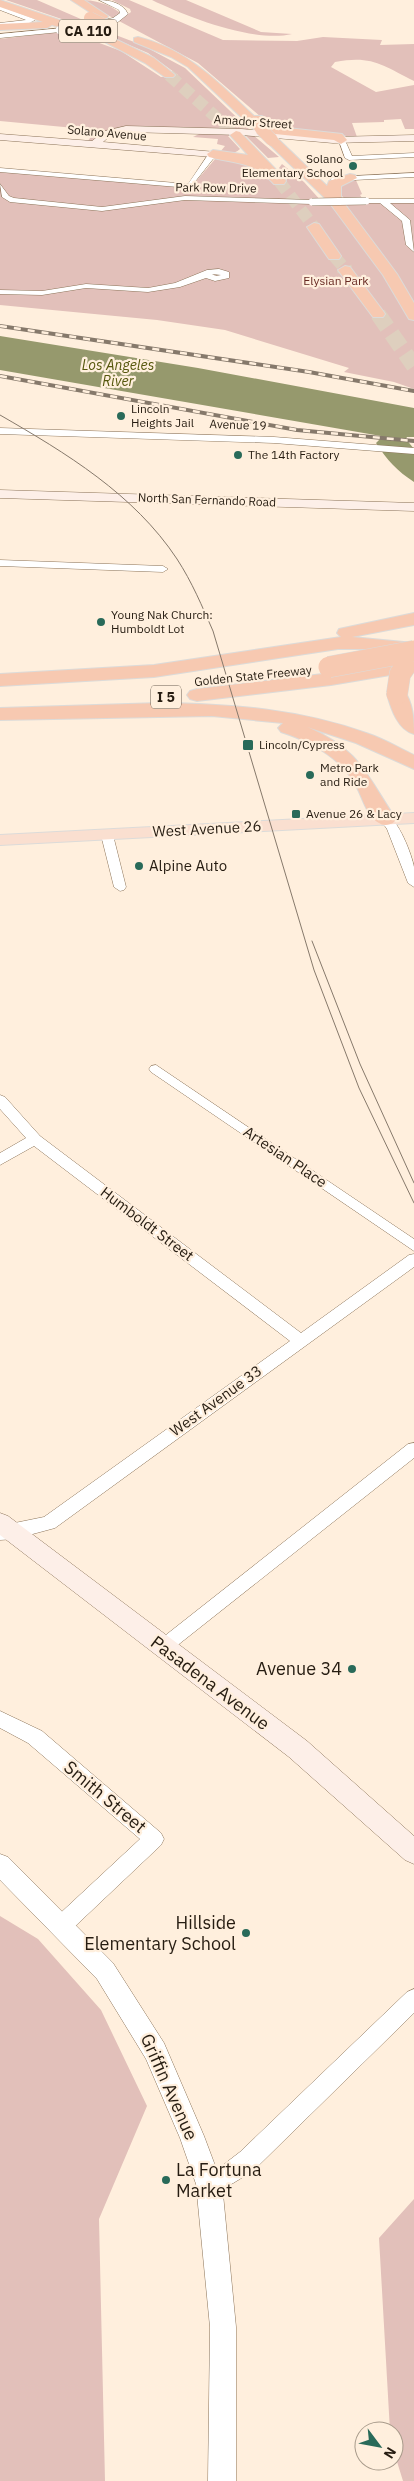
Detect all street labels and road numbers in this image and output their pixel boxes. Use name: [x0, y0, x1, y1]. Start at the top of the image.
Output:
road number: CA 110: [59, 20, 117, 42]
street label: Amador Street: [213, 111, 293, 132]
street label: Solano Avenue: [67, 122, 148, 143]
street label: Park Row Drive: [175, 179, 257, 196]
street label: Avenue 19: [209, 416, 267, 433]
street label: North San Fernando Road: [138, 490, 276, 509]
street label: Golden State Freeway: [193, 662, 312, 689]
road number: I 5: [151, 686, 181, 709]
street label: West Avenue 26: [152, 816, 262, 841]
street label: Artesian Place: [240, 1122, 331, 1191]
street label: Humboldt Street: [97, 1182, 198, 1265]
street label: West Avenue 33: [166, 1361, 265, 1440]
street label: Pasadena Avenue: [146, 1630, 275, 1735]
street label: Smith Street: [59, 1755, 151, 1838]
street label: Griffin Avenue: [136, 2030, 203, 2144]

